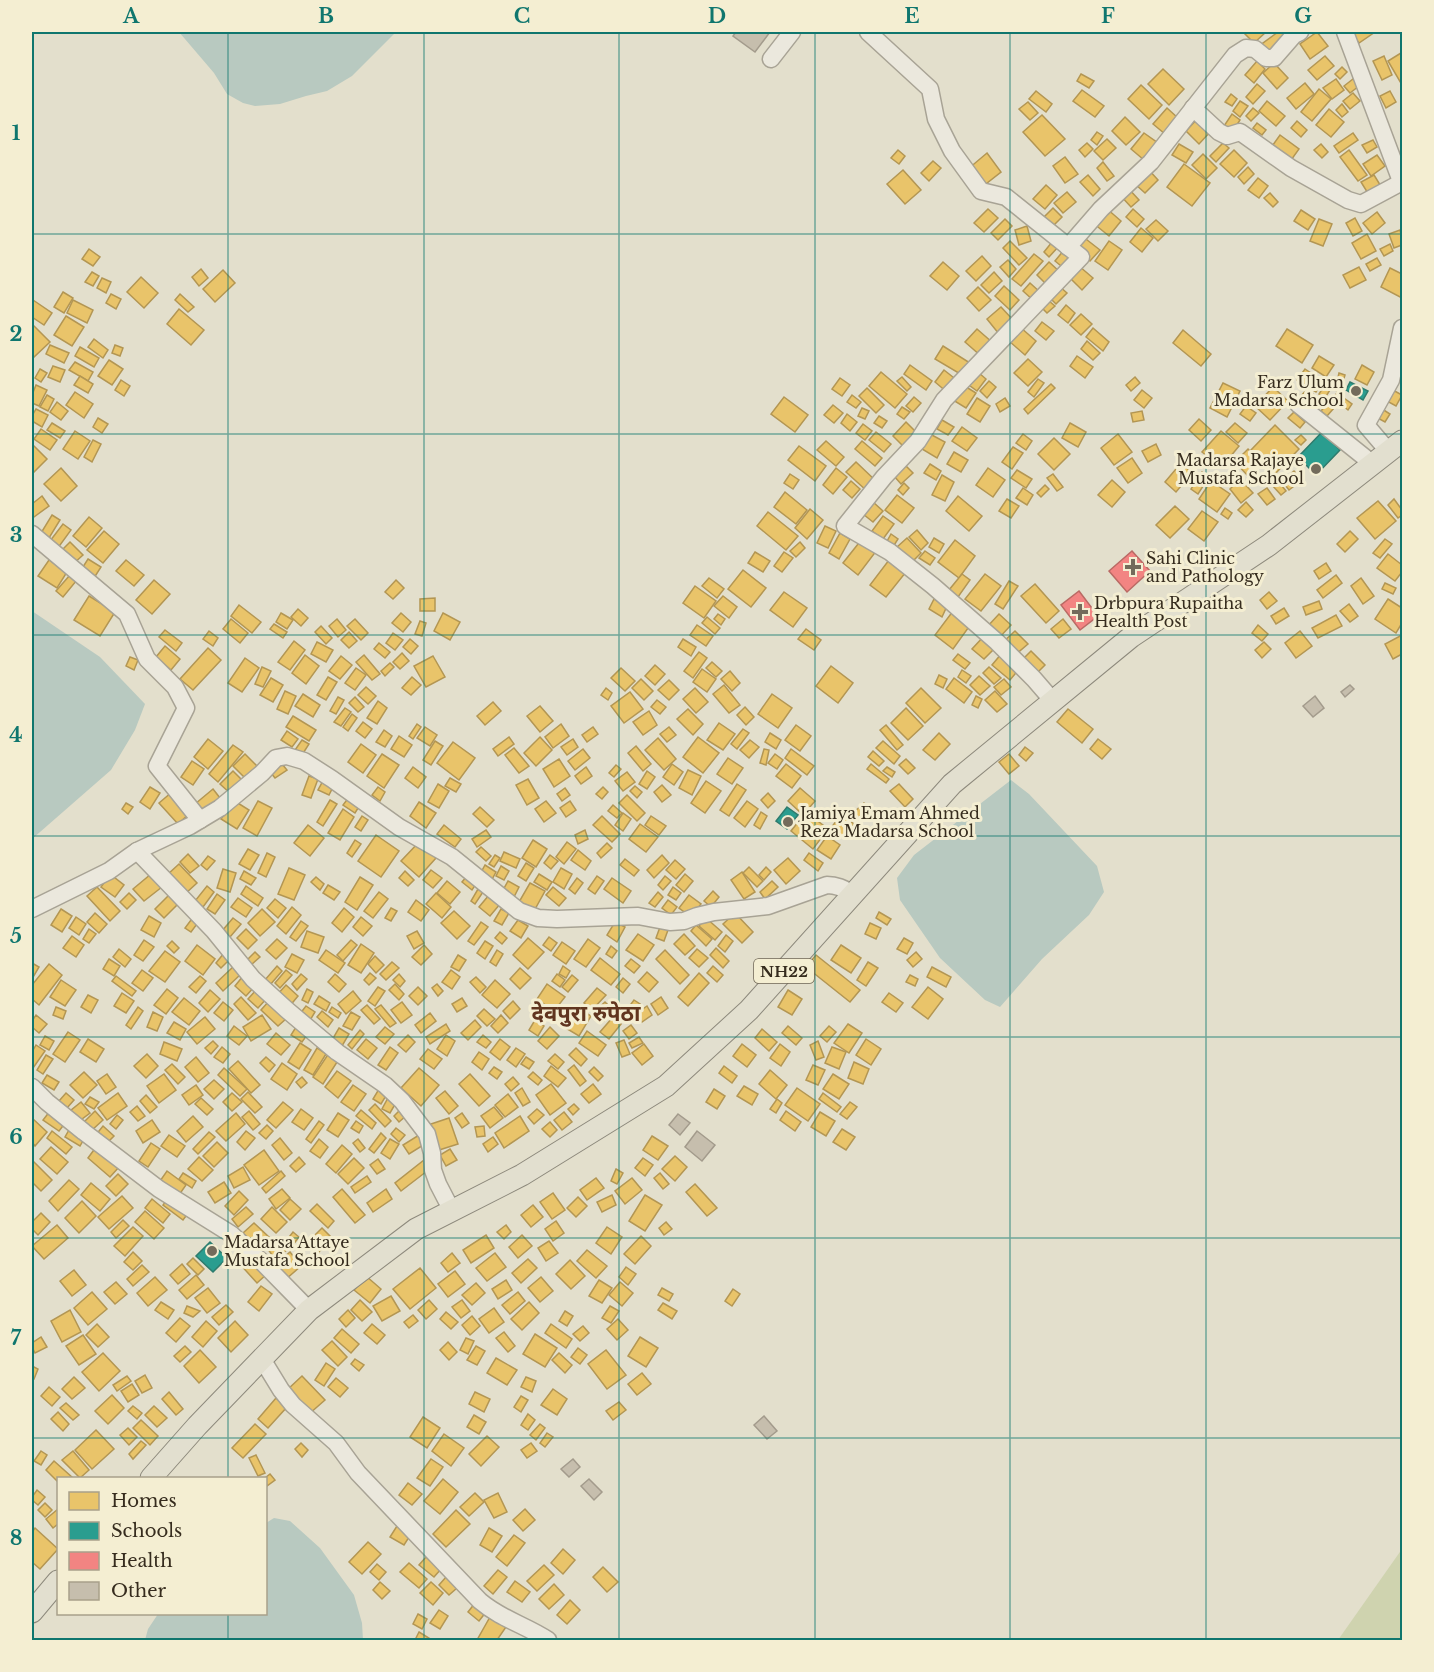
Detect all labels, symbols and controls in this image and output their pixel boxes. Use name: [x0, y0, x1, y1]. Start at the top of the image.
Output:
text: A: [122, 4, 140, 28]
text: B: [318, 4, 334, 28]
text: C: [514, 4, 530, 28]
text: D: [708, 4, 726, 28]
text: E: [904, 4, 920, 28]
text: F: [1101, 4, 1115, 28]
text: G: [1294, 4, 1312, 28]
text: 1: [12, 121, 21, 145]
text: 2: [9, 322, 23, 346]
place label: Farz Ulum Madarsa School: [1214, 372, 1344, 410]
marker: Farz Ulum Madarsa School: [1349, 384, 1363, 398]
place label: Madarsa Rajaye Mustafa School: [1176, 450, 1304, 488]
marker: Madarsa Rajaye Mustafa School: [1309, 462, 1323, 476]
text: 3: [10, 523, 22, 547]
place label: Sahi Clinic and Pathology: [1146, 548, 1265, 586]
marker: Sahi Clinic and Pathology: [1124, 558, 1142, 576]
place label: Drbpura Rupaitha Health Post: [1094, 593, 1243, 631]
marker: Drbpura Rupaitha Health Post: [1071, 603, 1089, 621]
text: 4: [9, 723, 23, 747]
place label: Jamiya Emam Ahmed Reza Madarsa School: [798, 803, 980, 841]
marker: Jamiya Emam Ahmed Reza Madarsa School: [781, 815, 795, 829]
text: 5: [10, 924, 22, 948]
road number: NH22: [754, 959, 814, 983]
district label: देवपुरा रुपेठा: [532, 1000, 641, 1027]
text: 6: [9, 1125, 23, 1149]
place label: Madarsa Attaye Mustafa School: [224, 1232, 350, 1270]
marker: Madarsa Attaye Mustafa School: [205, 1244, 219, 1258]
text: 7: [11, 1326, 22, 1350]
legend: [57, 1477, 267, 1615]
text: Homes: [111, 1490, 177, 1512]
text: Schools: [111, 1520, 182, 1542]
text: 8: [10, 1526, 22, 1550]
text: Health: [111, 1550, 173, 1572]
text: Other: [111, 1580, 167, 1602]

